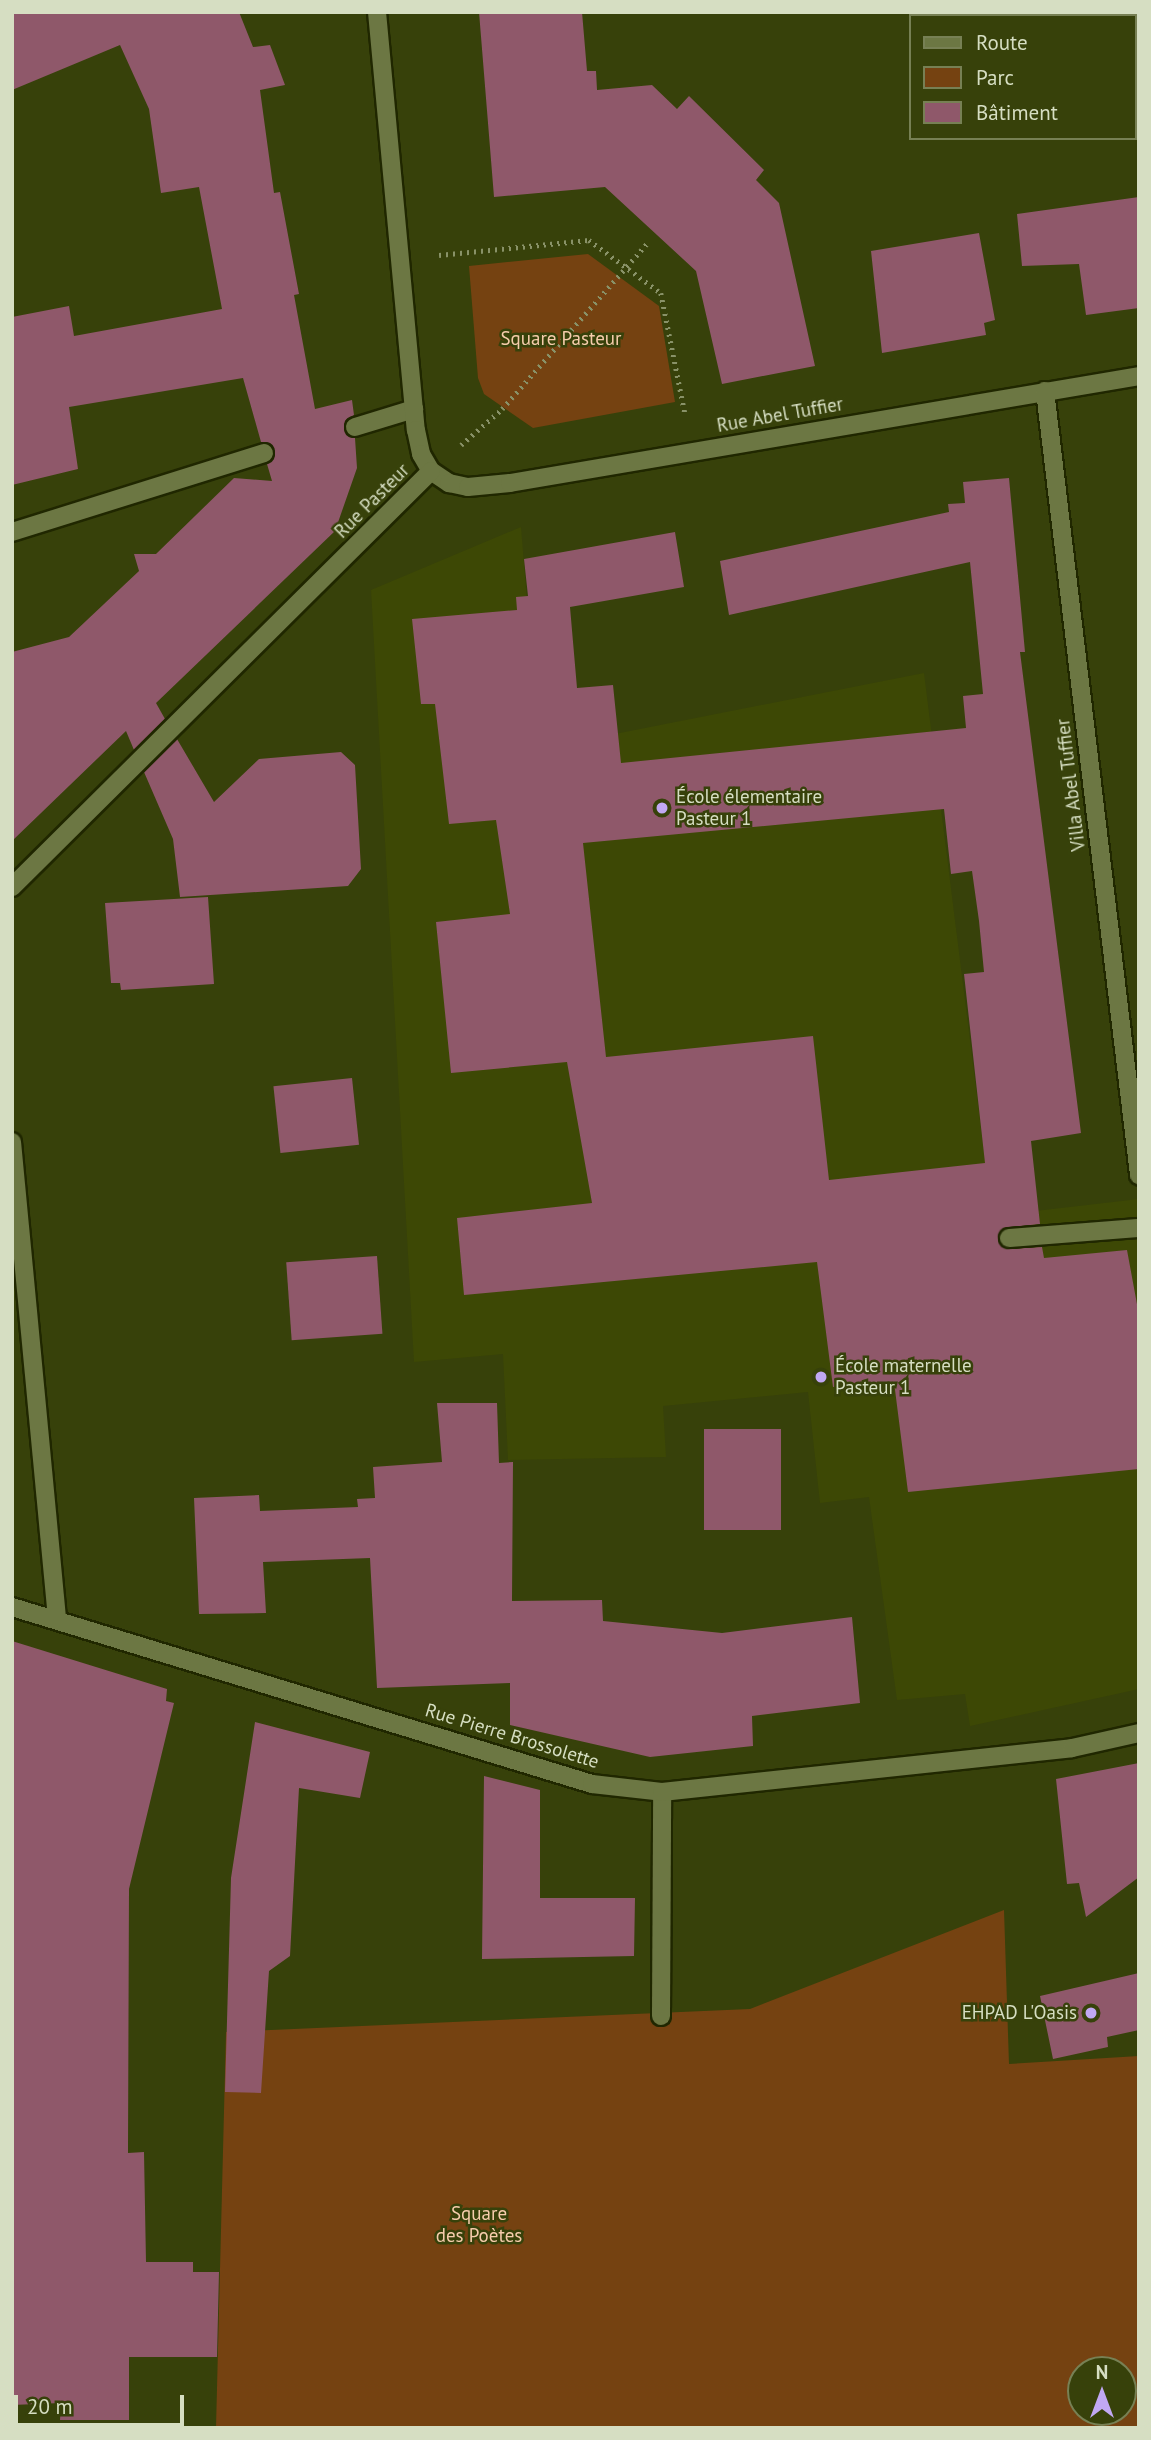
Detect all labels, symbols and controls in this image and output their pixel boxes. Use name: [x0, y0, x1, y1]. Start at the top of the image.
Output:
legend: [909, 14, 1137, 140]
text: Route: [976, 29, 1028, 56]
text: Parc: [976, 64, 1014, 91]
text: Bâtiment: [976, 99, 1058, 126]
park label: Square Pasteur: [500, 328, 622, 350]
street label: Rue Abel Tuffier: [715, 393, 845, 437]
street label: Rue Pasteur: [330, 459, 414, 543]
street label: Villa Abel Tuffier: [1051, 717, 1091, 853]
place label: École élementaire Pasteur 1: [676, 786, 822, 830]
marker: École élementaire Pasteur 1: [654, 800, 670, 816]
place label: École maternelle Pasteur 1: [835, 1355, 972, 1399]
marker: École maternelle Pasteur 1: [813, 1369, 829, 1385]
street label: Rue Pierre Brossolette: [422, 1699, 602, 1773]
place label: EHPAD L'Oasis: [962, 2002, 1077, 2024]
marker: EHPAD L'Oasis: [1083, 2005, 1099, 2021]
park label: Square des Poètes: [436, 2203, 522, 2247]
north arrow: [1067, 2356, 1137, 2426]
text: N: [1096, 2360, 1108, 2384]
scale bar: [18, 2380, 187, 2424]
text: 20 m: [27, 2393, 73, 2420]

